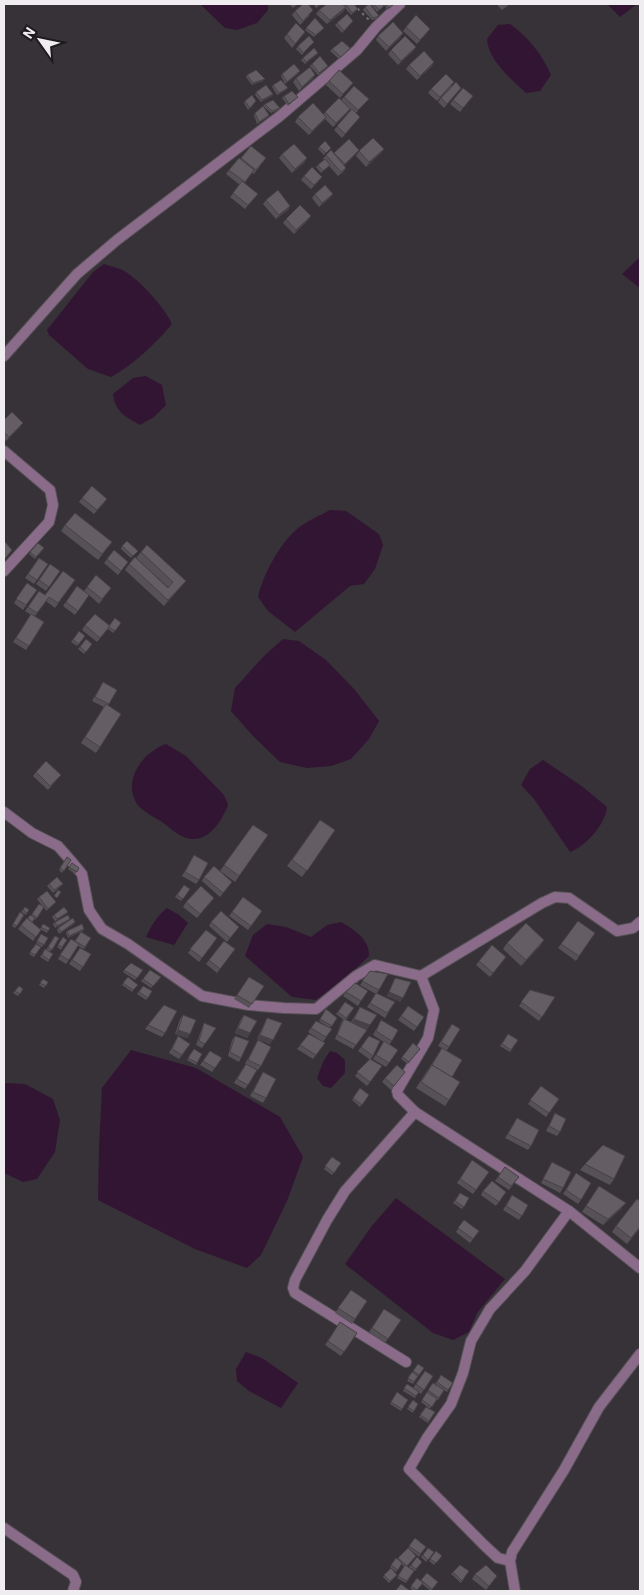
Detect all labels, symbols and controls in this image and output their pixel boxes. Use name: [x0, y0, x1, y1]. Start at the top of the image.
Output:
north arrow: [15, 15, 65, 65]
text: N: [20, 24, 39, 41]

